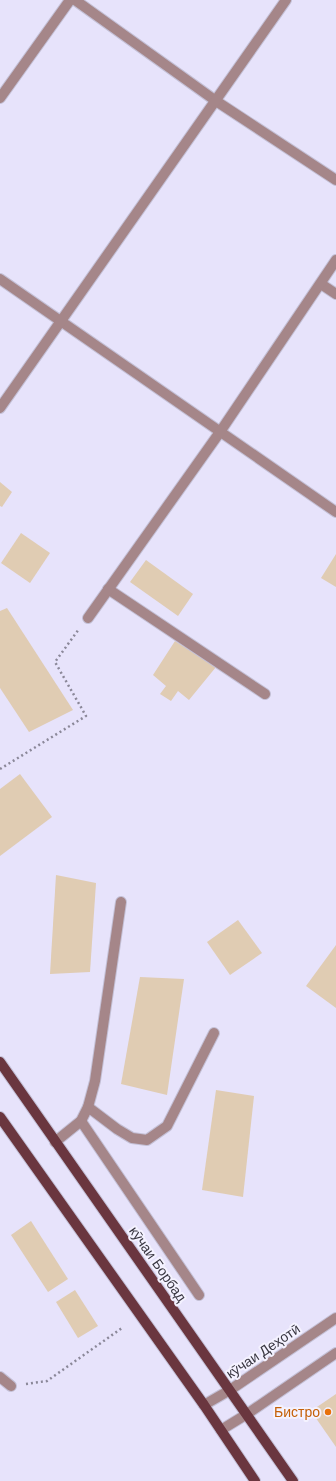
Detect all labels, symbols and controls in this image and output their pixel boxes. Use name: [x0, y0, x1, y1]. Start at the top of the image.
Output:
street label: кӯчаи Борбад: [125, 1223, 191, 1305]
street label: кӯчаи Деҳотӣ: [222, 1320, 304, 1382]
place label: Бистро: [274, 1403, 320, 1421]
marker: Бистро: [323, 1407, 333, 1417]

